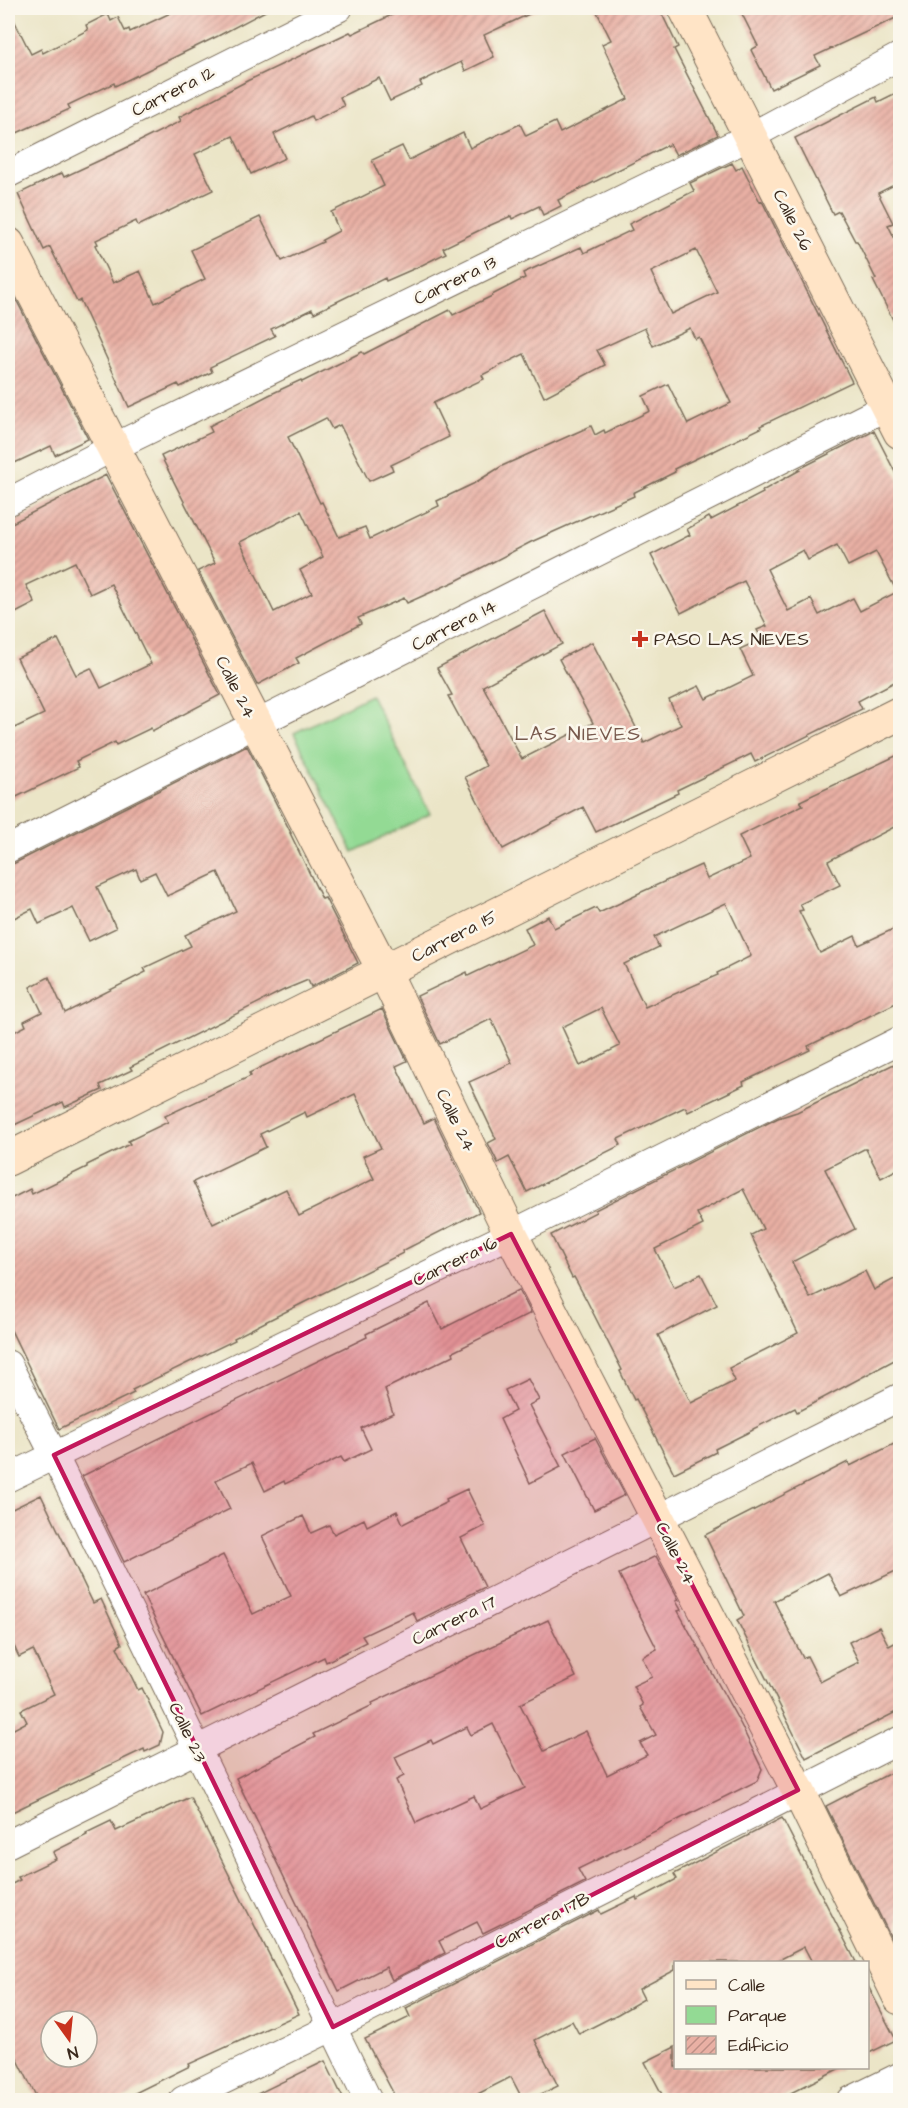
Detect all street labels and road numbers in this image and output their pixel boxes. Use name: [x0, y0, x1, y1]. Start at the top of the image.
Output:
street label: Carrera 12: [127, 59, 220, 123]
street label: Calle 26: [766, 185, 819, 255]
street label: Carrera 13: [410, 250, 501, 311]
street label: Carrera 14: [407, 593, 501, 658]
street label: Calle 24: [209, 652, 262, 723]
street label: Carrera 15: [407, 904, 501, 969]
street label: Calle 24: [430, 1085, 481, 1156]
street label: Carrera 16: [409, 1230, 502, 1293]
street label: Calle 24: [649, 1518, 702, 1589]
street label: Carrera 17: [408, 1589, 501, 1652]
street label: Calle 23: [162, 1698, 213, 1766]
street label: Carrera 17B: [490, 1886, 594, 1955]

